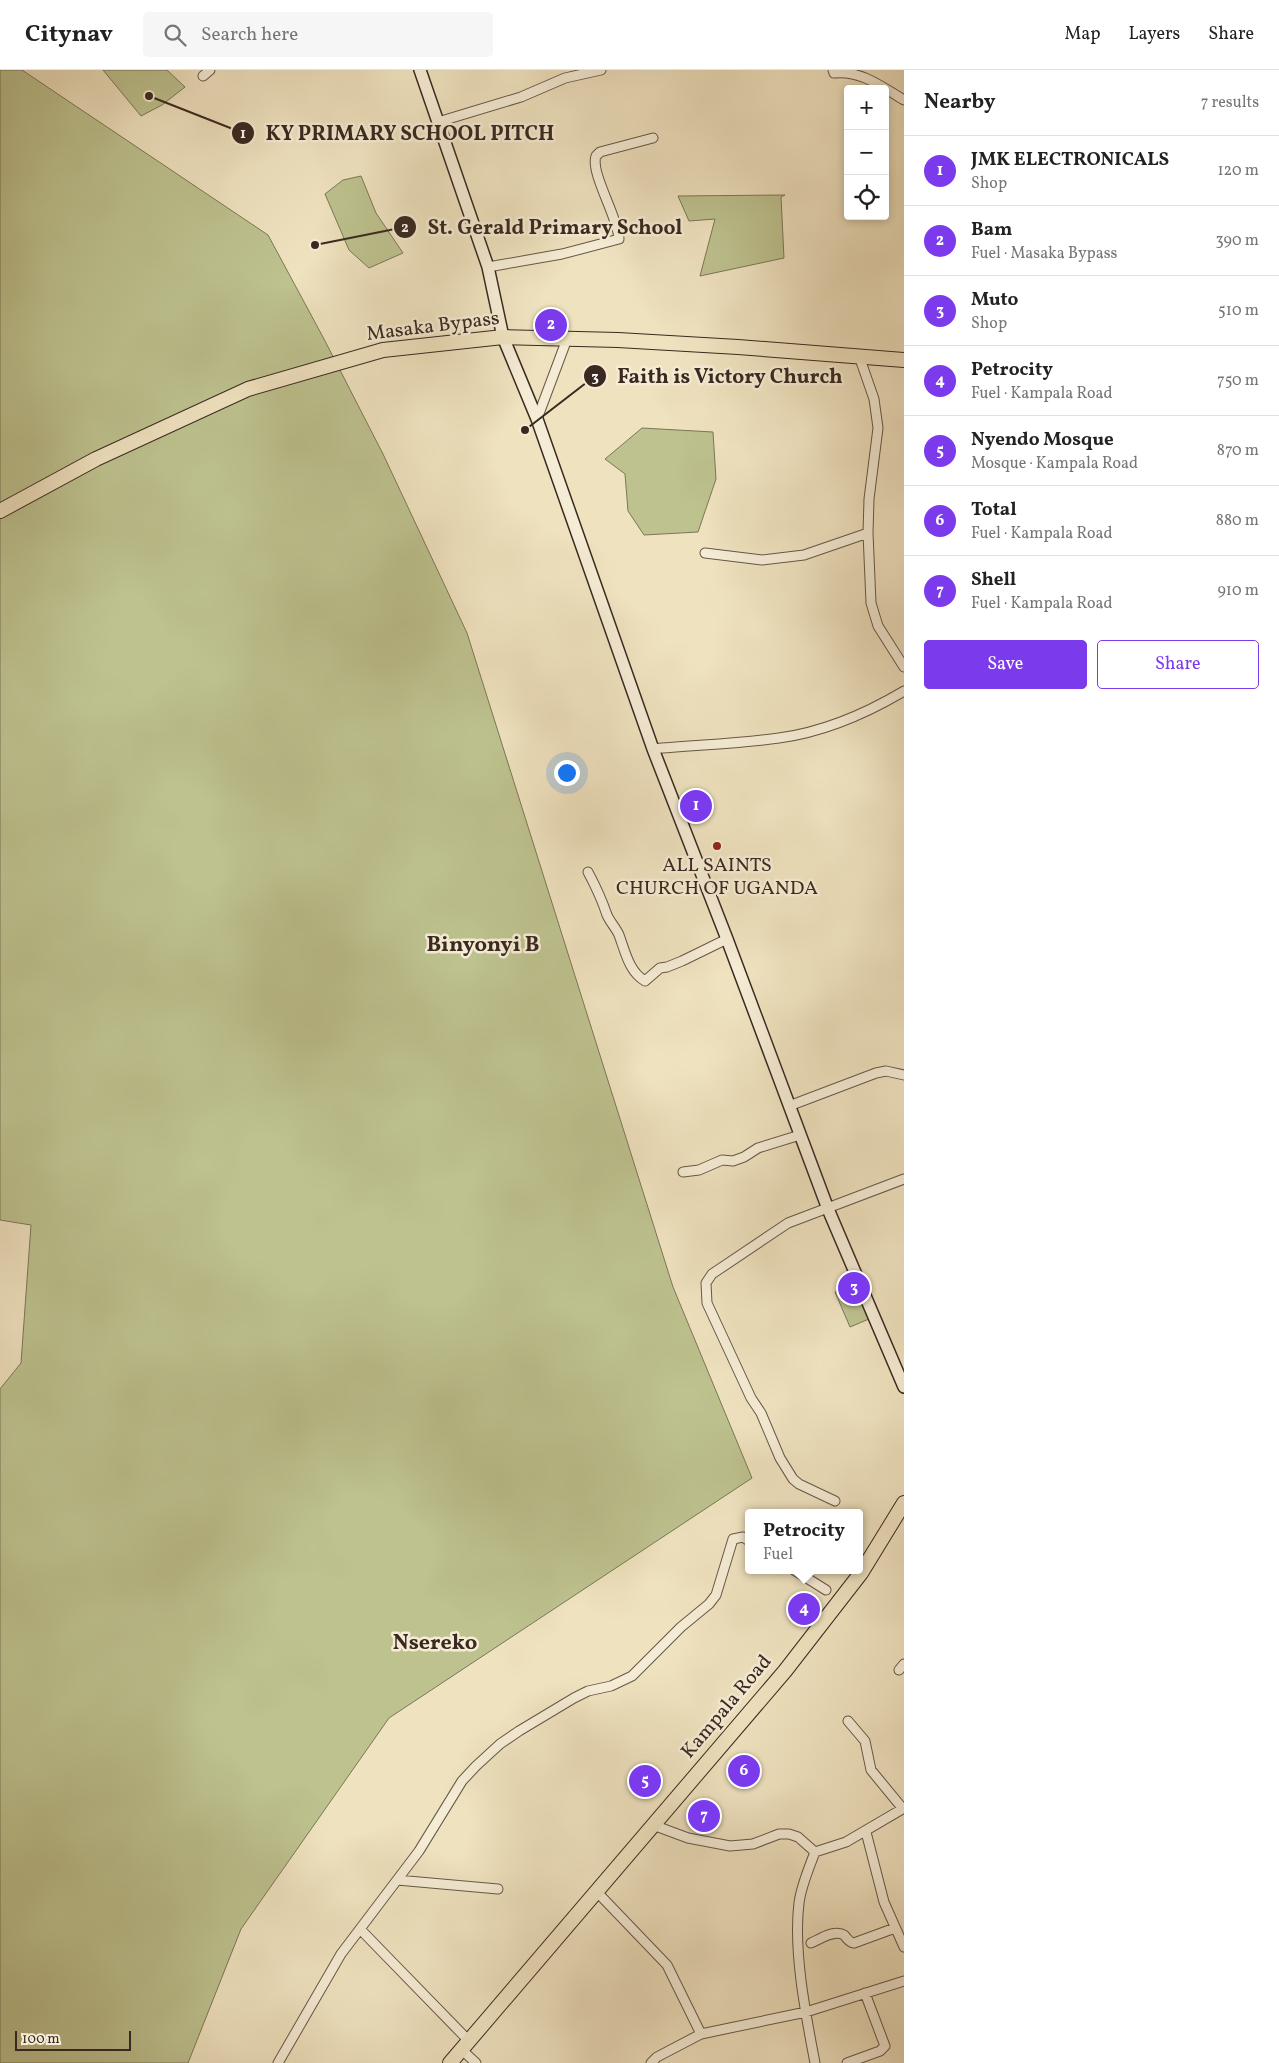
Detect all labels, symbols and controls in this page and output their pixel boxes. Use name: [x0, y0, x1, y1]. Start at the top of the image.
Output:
search box: [143, 12, 493, 57]
text: Citynav: [25, 18, 113, 52]
icon: search: [161, 21, 189, 49]
text: Search here: [201, 22, 298, 48]
text: Map: [1064, 22, 1100, 47]
text: Layers: [1128, 22, 1180, 47]
text: Share: [1208, 22, 1254, 47]
map controls: [844, 85, 889, 220]
button: +: [844, 85, 889, 130]
text: Nearby: [924, 88, 995, 117]
text: 7 results: [1201, 92, 1259, 114]
callout: KY PRIMARY SCHOOL PITCH: [230, 115, 565, 151]
text: KY PRIMARY SCHOOL PITCH: [266, 120, 554, 149]
text: 1: [240, 124, 246, 145]
button: −: [844, 130, 889, 175]
text: JMK ELECTRONICALS: [971, 147, 1169, 173]
text: 1: [937, 160, 943, 182]
text: 120 m: [1217, 160, 1259, 182]
text: Shop: [971, 173, 1007, 195]
button: locate: [844, 175, 889, 220]
callout: St. Gerald Primary School: [392, 209, 693, 245]
text: St. Gerald Primary School: [428, 214, 683, 243]
text: Bam: [971, 217, 1012, 243]
text: 2: [401, 218, 409, 239]
text: 2: [936, 230, 944, 252]
text: 390 m: [1216, 230, 1259, 252]
text: Fuel · Masaka Bypass: [971, 243, 1117, 265]
text: Muto: [971, 287, 1019, 313]
text: 3: [936, 300, 944, 322]
text: 510 m: [1218, 300, 1259, 322]
street label: Masaka Bypass: [365, 305, 501, 349]
pin: 2: [535, 306, 567, 344]
text: Shop: [971, 313, 1007, 335]
text: Petrocity: [971, 357, 1053, 383]
callout: Faith is Victory Church: [582, 358, 854, 394]
text: Faith is Victory Church: [617, 363, 843, 392]
text: 3: [591, 367, 599, 388]
text: 4: [935, 370, 945, 392]
text: 750 m: [1217, 370, 1259, 392]
text: Fuel · Kampala Road: [971, 383, 1113, 405]
text: Nyendo Mosque: [971, 427, 1114, 453]
text: 5: [936, 440, 944, 462]
text: 870 m: [1217, 440, 1259, 462]
text: Mosque · Kampala Road: [971, 453, 1138, 475]
text: Total: [971, 497, 1017, 523]
text: 6: [936, 510, 944, 532]
text: 880 m: [1216, 510, 1259, 532]
text: Fuel · Kampala Road: [971, 523, 1113, 545]
text: Shell: [971, 567, 1016, 593]
text: 7: [936, 580, 944, 602]
text: 910 m: [1218, 580, 1259, 602]
text: Fuel · Kampala Road: [971, 593, 1113, 615]
button: Save: [924, 640, 1087, 689]
button: Share: [1097, 640, 1259, 689]
your location: [554, 760, 580, 786]
pin: 1: [680, 787, 712, 825]
marker: ALL SAINTS CHURCH OF UGANDA: [711, 840, 723, 852]
place label: ALL SAINTS CHURCH OF UGANDA: [616, 852, 818, 903]
district label: Binyonyi B: [426, 930, 540, 961]
pin: 3: [838, 1269, 870, 1307]
popup: [745, 1509, 863, 1574]
text: Petrocity: [763, 1518, 845, 1544]
text: Fuel: [763, 1544, 793, 1566]
pin: 4: [788, 1590, 820, 1628]
district label: Nsereko: [393, 1628, 477, 1659]
street label: Kampala Road: [675, 1649, 779, 1765]
pin: 6: [728, 1752, 760, 1790]
pin: 5: [629, 1762, 661, 1800]
pin: 7: [688, 1797, 720, 1835]
scale bar: [15, 2028, 131, 2051]
text: 100 m: [22, 2030, 60, 2049]

